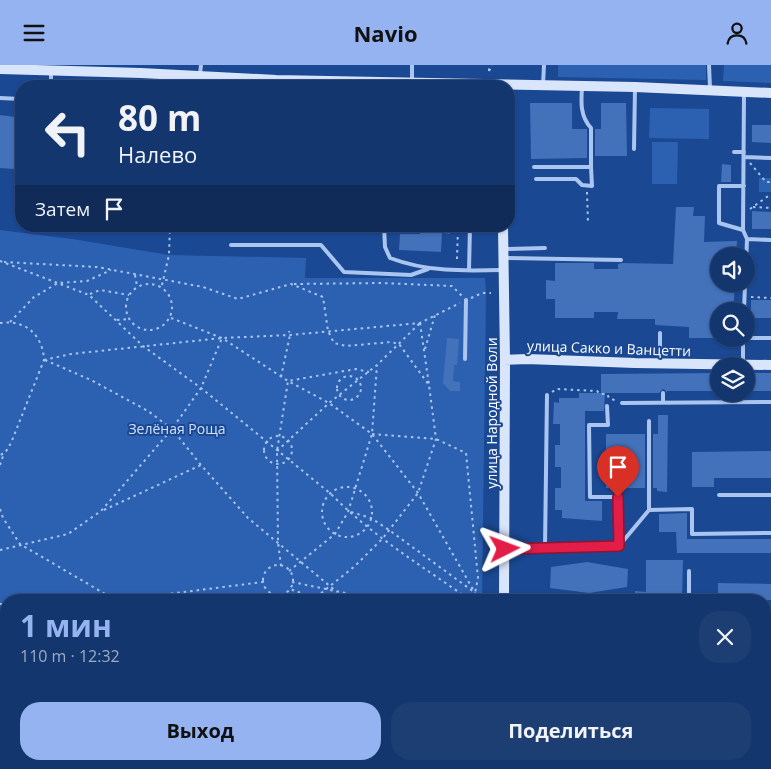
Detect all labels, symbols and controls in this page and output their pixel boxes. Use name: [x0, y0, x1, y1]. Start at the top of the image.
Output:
text: Navio: [353, 18, 418, 48]
icon: menu: [20, 19, 48, 47]
icon: person: [723, 19, 751, 47]
text: 80 m: [118, 94, 201, 141]
icon: left: [35, 100, 100, 165]
text: Налево: [118, 139, 197, 169]
icon: arrive: [100, 195, 128, 223]
text: Затем: [35, 196, 90, 222]
map controls: [710, 247, 755, 402]
button: sound: [710, 247, 755, 292]
button: search: [710, 302, 755, 347]
street label: улица Сакко и Ванцетти: [527, 336, 691, 360]
street label: улица Народной Воли: [482, 337, 501, 489]
button: layers: [710, 357, 755, 402]
park label: Зелёная Роща: [128, 419, 226, 438]
pin: [597, 446, 639, 497]
icon: arrive: [604, 453, 632, 481]
position arrow: [478, 522, 530, 574]
text: 1 мин: [20, 605, 112, 646]
button: close: [699, 611, 751, 663]
text: 110 m · 12:32: [20, 645, 120, 667]
button: Выход: [20, 702, 381, 760]
button: Поделиться: [391, 702, 751, 760]

